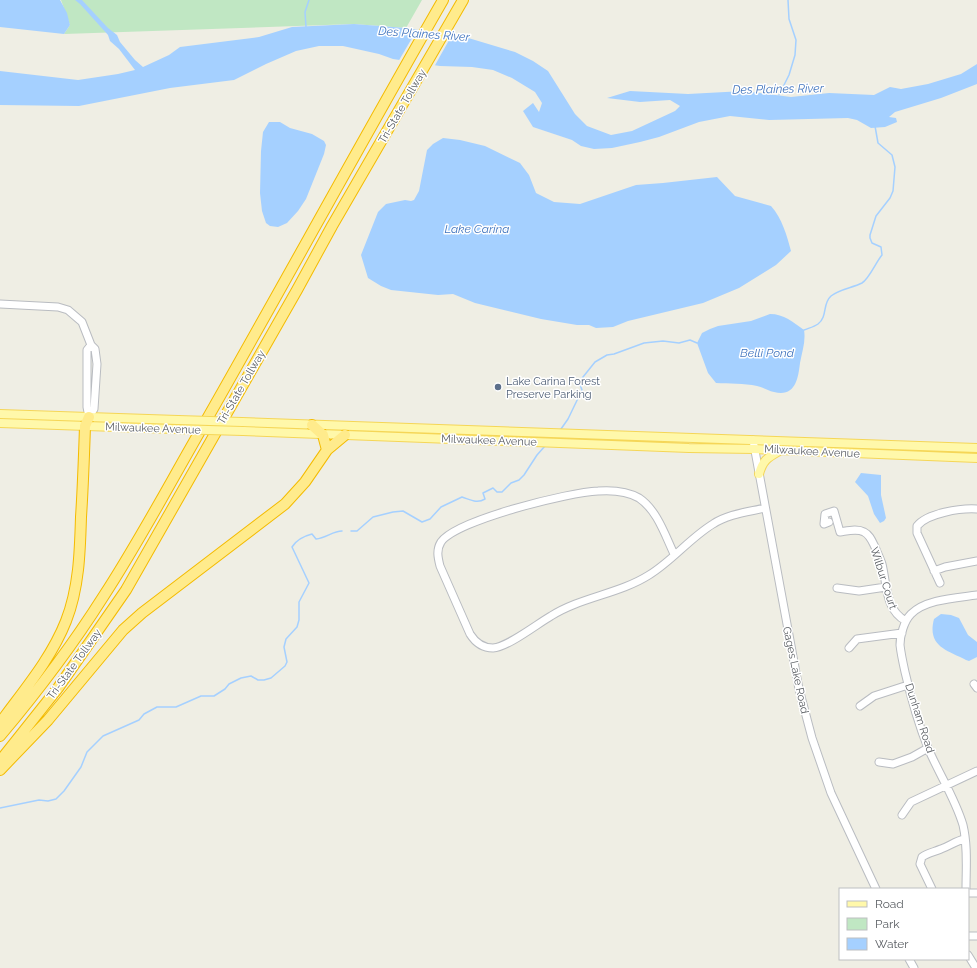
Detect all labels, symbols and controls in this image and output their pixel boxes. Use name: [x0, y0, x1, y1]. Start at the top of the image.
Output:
water label: Des Plaines River: [378, 24, 471, 44]
street label: Tri-State Tollway: [376, 67, 429, 146]
water label: Des Plaines River: [732, 81, 825, 97]
water label: Lake Carina: [445, 222, 509, 236]
water label: Belli Pond: [740, 346, 795, 360]
street label: Tri-State Tollway: [215, 348, 268, 427]
place label: Lake Carina Forest Preserve Parking: [506, 375, 600, 401]
marker: Lake Carina Forest Preserve Parking: [493, 382, 503, 392]
street label: Milwaukee Avenue: [105, 420, 202, 437]
street label: Milwaukee Avenue: [441, 432, 538, 449]
street label: Milwaukee Avenue: [764, 443, 861, 461]
street label: Wilbur Court: [867, 545, 900, 611]
street label: Gages Lake Road: [780, 625, 811, 715]
street label: Tri-State Tollway: [45, 627, 104, 702]
street label: Dunham Road: [902, 682, 937, 755]
legend: [839, 888, 969, 960]
text: Road: [875, 897, 904, 911]
text: Park: [875, 917, 900, 931]
text: Water: [875, 937, 909, 951]

